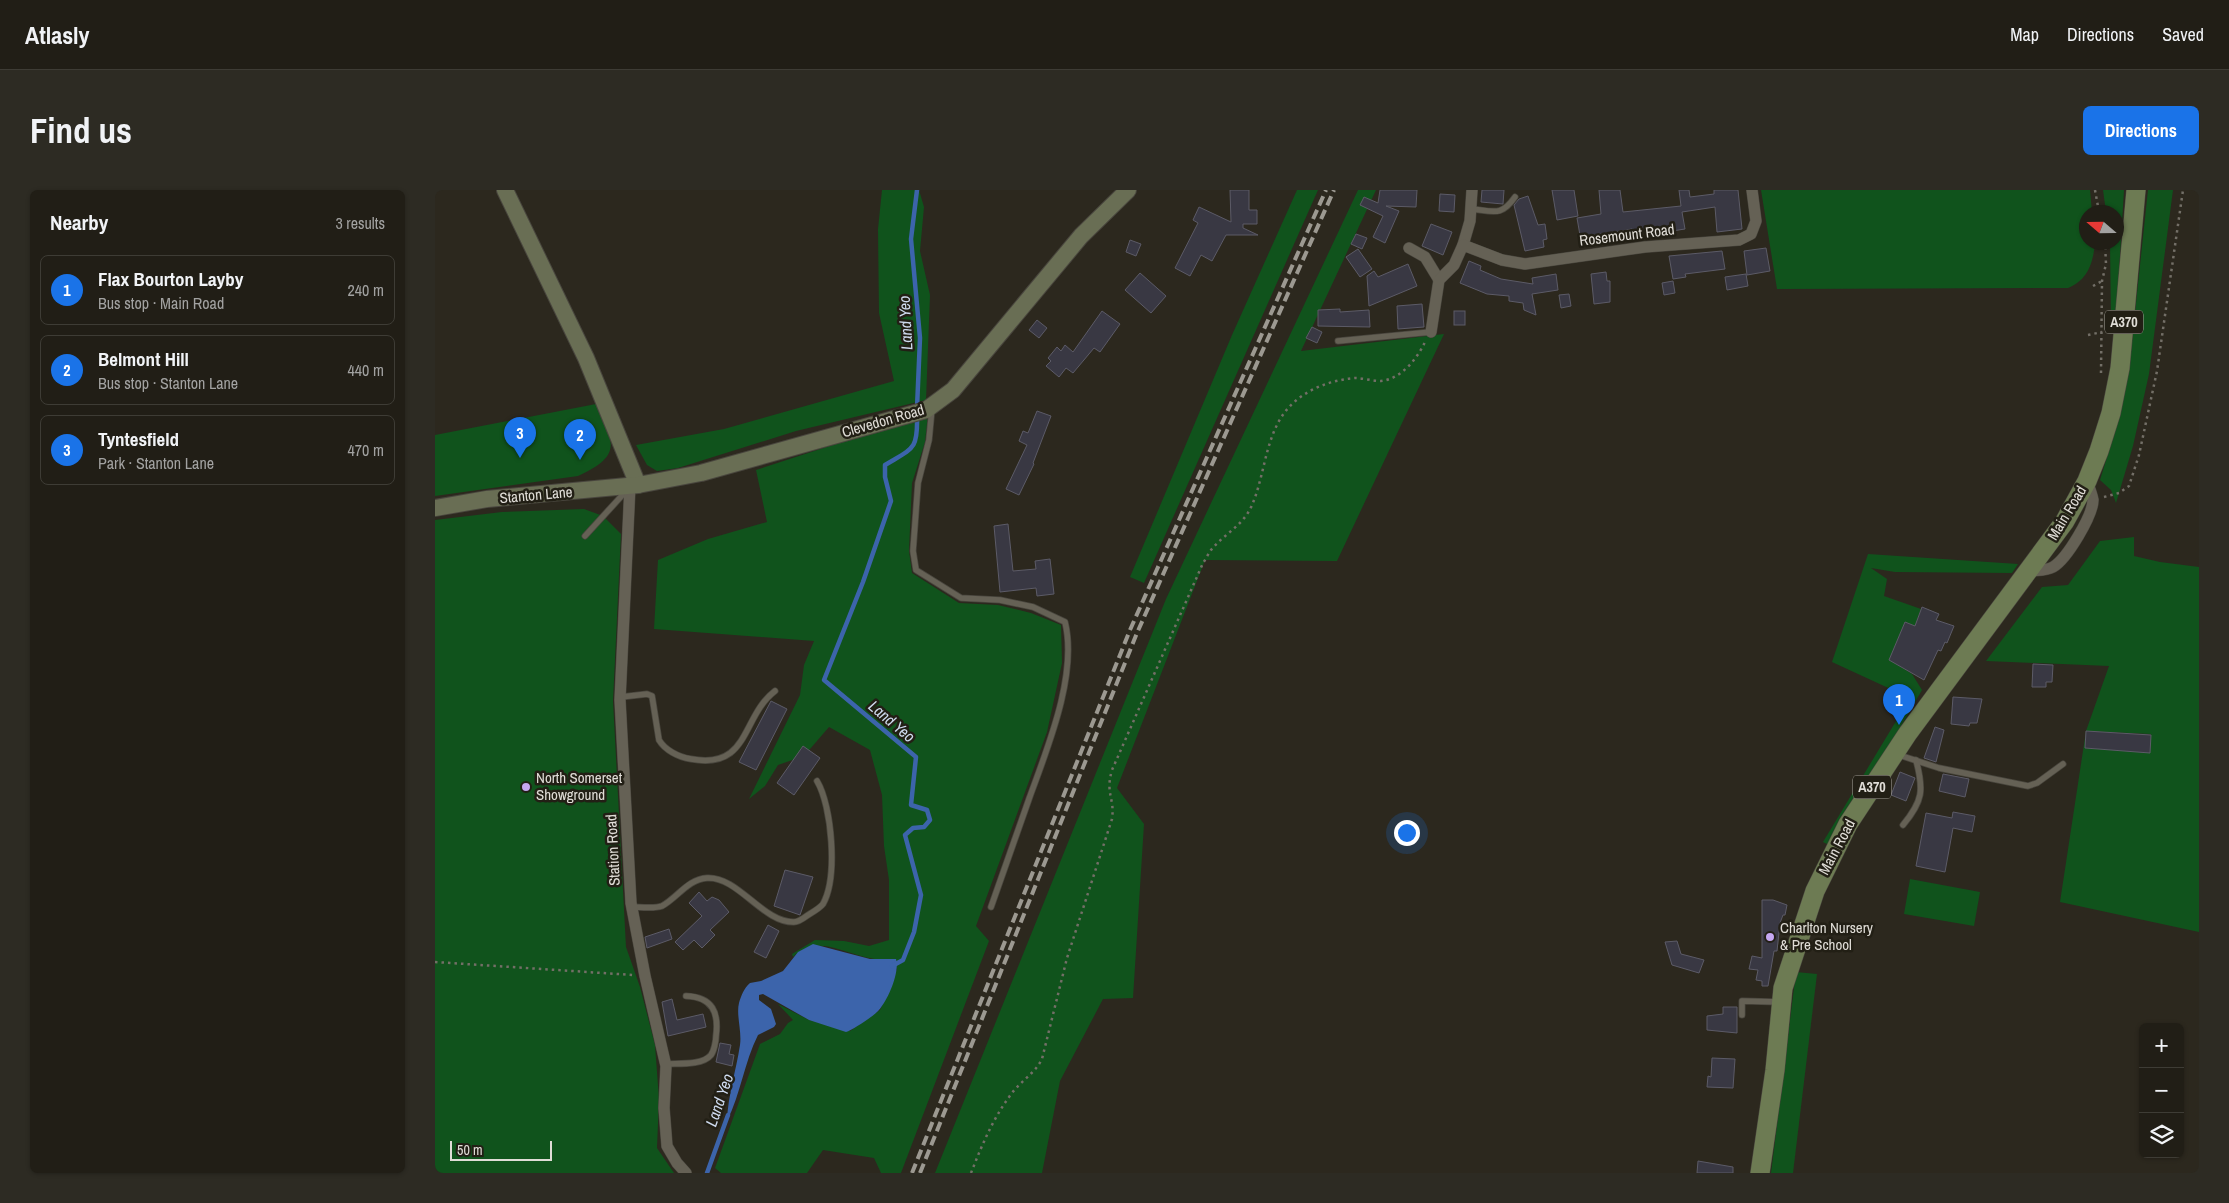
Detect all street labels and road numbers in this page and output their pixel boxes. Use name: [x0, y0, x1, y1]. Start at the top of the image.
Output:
street label: Rosemount Road: [1578, 218, 1676, 251]
road number: A370: [2105, 310, 2143, 334]
street label: Clevedon Road: [839, 399, 927, 442]
street label: Stanton Lane: [499, 481, 573, 508]
street label: Main Road: [2042, 482, 2091, 544]
road number: A370: [1853, 776, 1891, 798]
street label: Station Road: [600, 814, 625, 886]
street label: Main Road: [1813, 815, 1860, 878]

